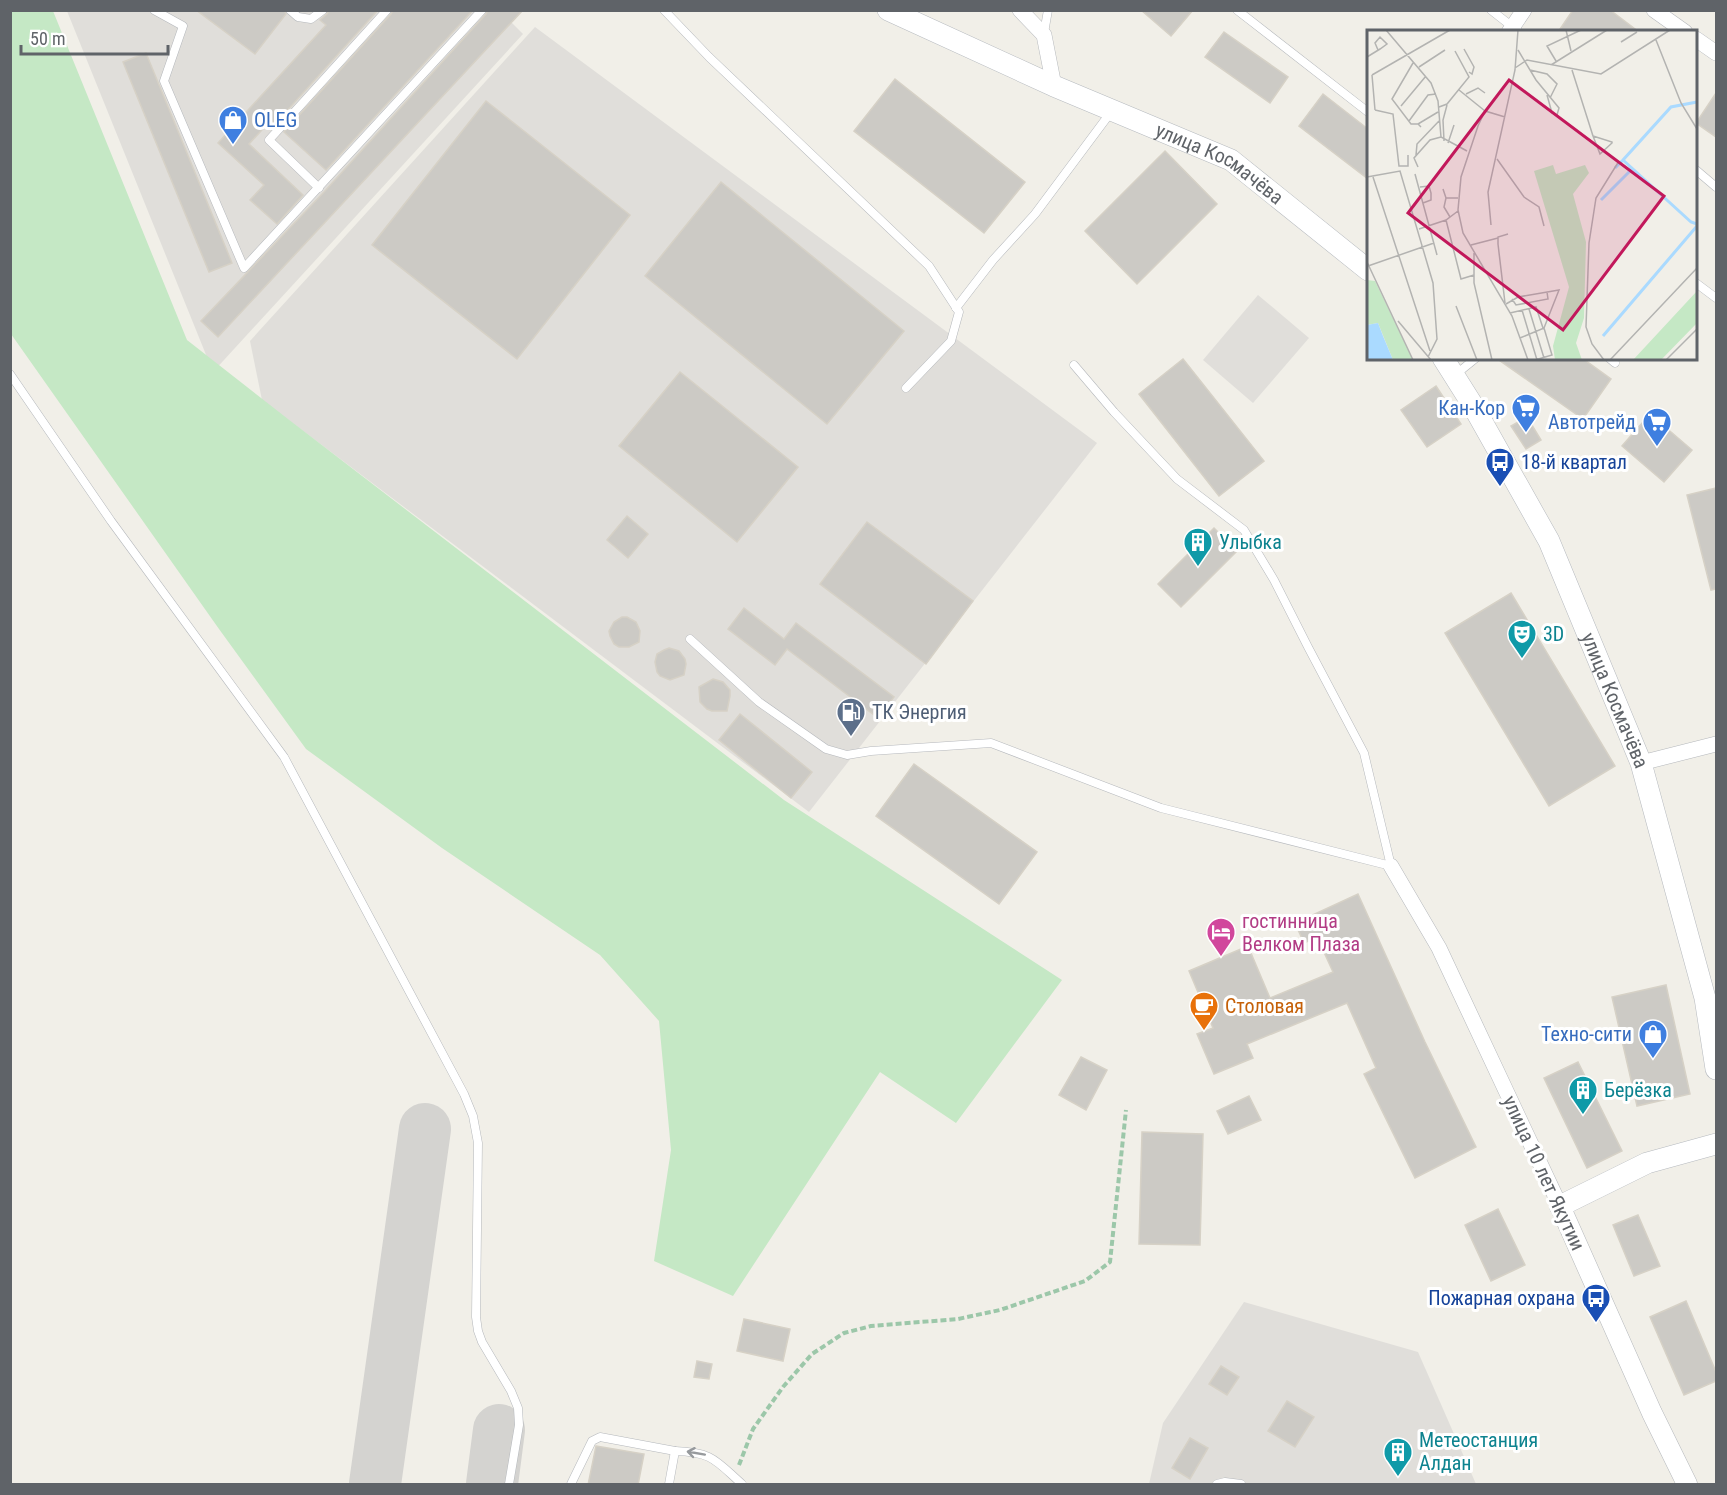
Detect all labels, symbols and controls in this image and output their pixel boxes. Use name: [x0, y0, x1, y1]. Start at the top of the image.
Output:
scale bar: [21, 18, 168, 56]
text: 50 m: [30, 28, 65, 49]
inset map: [1367, 30, 1697, 360]
shop icon: OLEG: [217, 104, 249, 146]
place label: OLEG: [254, 108, 297, 132]
street label: улица Космачёва: [1152, 118, 1288, 209]
supermarket icon: Кан-Кор: [1510, 392, 1542, 434]
place label: Кан-Кор: [1438, 396, 1505, 420]
supermarket icon: Автотрейд: [1641, 406, 1673, 448]
place label: Автотрейд: [1548, 410, 1636, 434]
bus stop icon: 18-й квартал: [1484, 446, 1516, 488]
place label: 18-й квартал: [1521, 450, 1627, 474]
building icon: Улыбка: [1182, 526, 1214, 568]
place label: Улыбка: [1219, 530, 1282, 554]
theatre icon: 3D: [1506, 618, 1538, 660]
place label: 3D: [1543, 622, 1564, 646]
street label: улица Космачёва: [1576, 629, 1654, 772]
fuel station icon: ТК Энергия: [835, 696, 867, 738]
place label: ТК Энергия: [872, 700, 967, 724]
place label: гостинница Велком Плаза: [1242, 909, 1360, 956]
hotel icon: гостинница Велком Плаза: [1205, 916, 1237, 958]
cafe icon: Столовая: [1188, 990, 1220, 1032]
place label: Столовая: [1225, 994, 1304, 1018]
shop icon: Техно-сити: [1637, 1018, 1669, 1060]
place label: Техно-сити: [1541, 1022, 1632, 1046]
building icon: Берёзка: [1567, 1074, 1599, 1116]
place label: Берёзка: [1604, 1078, 1672, 1102]
street label: улица 10 лет Якутии: [1498, 1092, 1590, 1254]
bus stop icon: Пожарная охрана: [1580, 1282, 1612, 1324]
place label: Пожарная охрана: [1428, 1286, 1575, 1310]
place label: Метеостанция Алдан: [1419, 1428, 1538, 1475]
building icon: Метеостанция Алдан: [1382, 1436, 1414, 1478]
one-way arrow: [686, 1447, 706, 1458]

